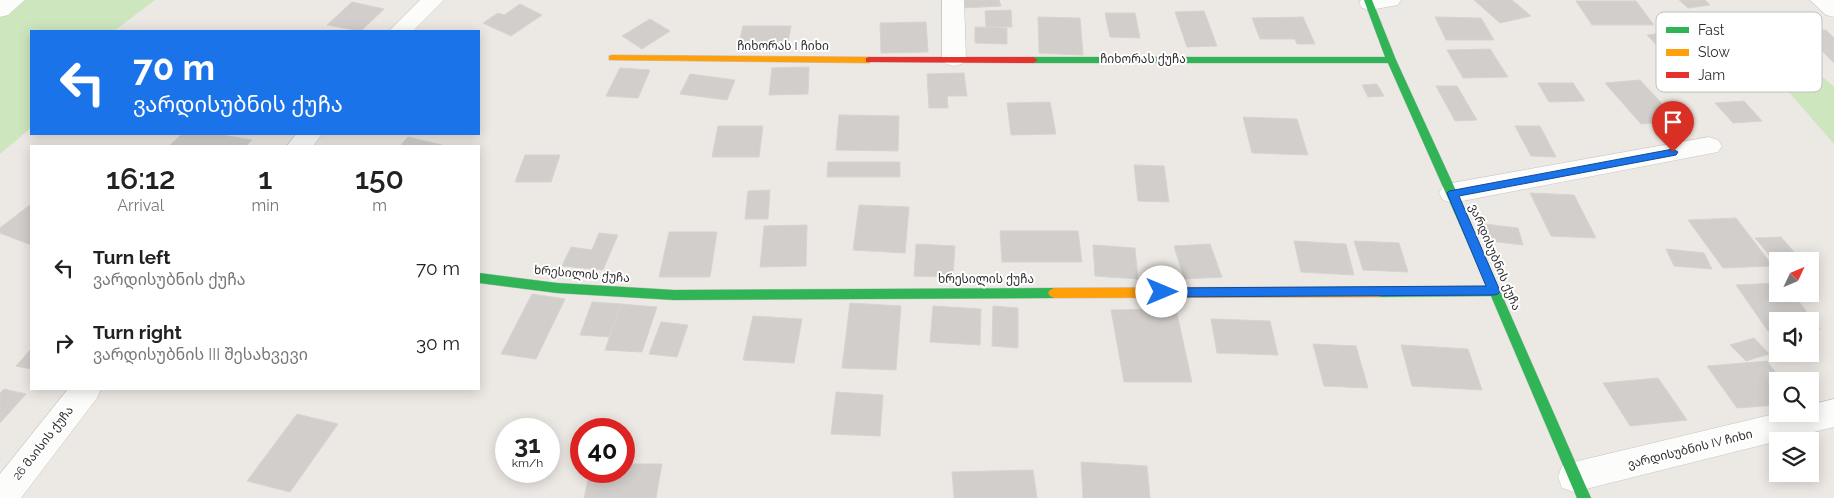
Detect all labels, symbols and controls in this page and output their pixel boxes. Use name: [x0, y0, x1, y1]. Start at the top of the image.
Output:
legend: [1656, 12, 1822, 92]
text: Fast: [1698, 22, 1725, 38]
street label: ჩიხორას I ჩიხი: [737, 39, 829, 53]
text: Slow: [1698, 44, 1730, 60]
text: 70 m: [133, 47, 215, 88]
icon: left: [50, 50, 115, 115]
street label: ჩიხორას ქუჩა: [1100, 52, 1186, 66]
text: Jam: [1698, 67, 1725, 83]
text: ვარდისუბნის ქუჩა: [133, 91, 343, 117]
pin: [1652, 101, 1694, 152]
icon: arrive: [1659, 108, 1687, 136]
text: 16:12: [106, 161, 176, 196]
text: 1: [258, 161, 272, 196]
text: 150: [355, 161, 404, 196]
text: Arrival: [117, 196, 164, 215]
text: min: [251, 196, 279, 215]
text: m: [372, 196, 387, 215]
street label: ვარდისუბნის ქუჩა: [1465, 202, 1524, 313]
text: Turn left: [93, 246, 170, 268]
north arrow: [1769, 252, 1819, 302]
map controls: [1769, 252, 1819, 482]
icon: left: [50, 254, 78, 282]
text: 70 m: [416, 257, 460, 279]
street label: ხრესილის ქუჩა: [533, 263, 631, 286]
position arrow: [1135, 265, 1187, 317]
text: ვარდისუბნის ქუჩა: [93, 270, 246, 289]
street label: ხრესილის ქუჩა: [938, 272, 1034, 287]
button: sound: [1769, 312, 1819, 362]
text: Turn right: [93, 321, 182, 343]
icon: right: [50, 329, 78, 357]
text: 30 m: [416, 332, 460, 354]
text: ვარდისუბნის III შესახვევი: [93, 345, 308, 364]
button: search: [1769, 372, 1819, 422]
street label: 26 მაისის ქუჩა: [10, 403, 76, 483]
speed limit sign: 40: [570, 418, 635, 483]
street label: ვარდისუბნის IV ჩიხი: [1626, 427, 1754, 472]
text: 31: [514, 429, 541, 459]
button: layers: [1769, 432, 1819, 482]
text: km/h: [512, 456, 543, 470]

